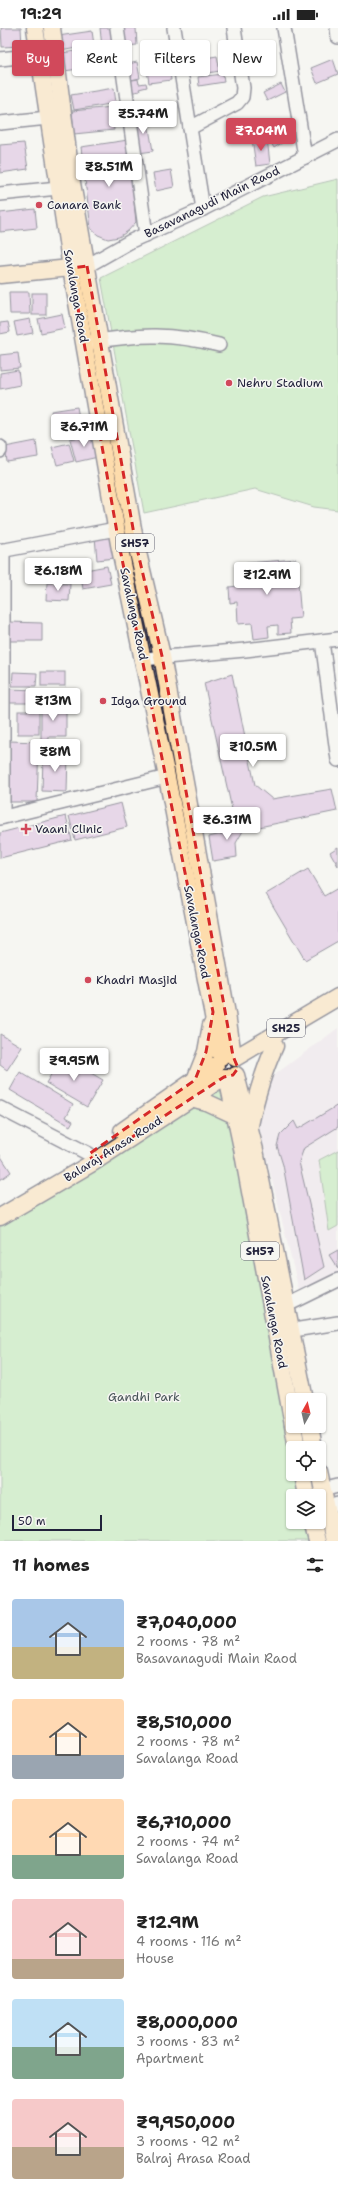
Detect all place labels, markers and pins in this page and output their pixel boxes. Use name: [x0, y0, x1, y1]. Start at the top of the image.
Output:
pin: ₹5.74M: [110, 101, 176, 135]
pin: ₹7.04M: [228, 118, 294, 152]
pin: ₹8.51M: [76, 154, 142, 188]
place label: Canara Bank: [47, 197, 121, 213]
marker: Canara Bank: [34, 200, 44, 210]
place label: Nehru Stadium: [237, 375, 323, 391]
marker: Nehru Stadium: [224, 378, 234, 388]
pin: ₹6.71M: [51, 414, 117, 448]
pin: ₹6.18M: [25, 558, 91, 592]
pin: ₹12.9M: [234, 562, 300, 596]
pin: ₹13M: [29, 688, 77, 722]
place label: Idga Ground: [111, 693, 187, 709]
marker: Idga Ground: [98, 696, 108, 706]
pin: ₹10.5M: [220, 734, 286, 768]
pin: ₹8M: [36, 739, 74, 773]
pin: ₹6.31M: [194, 807, 260, 841]
place label: Vaani Clinic: [35, 821, 102, 837]
marker: Vaani Clinic: [20, 823, 32, 835]
place label: Khadri Masjid: [96, 972, 178, 988]
marker: Khadri Masjid: [83, 975, 93, 985]
pin: ₹9.95M: [41, 1048, 107, 1082]

